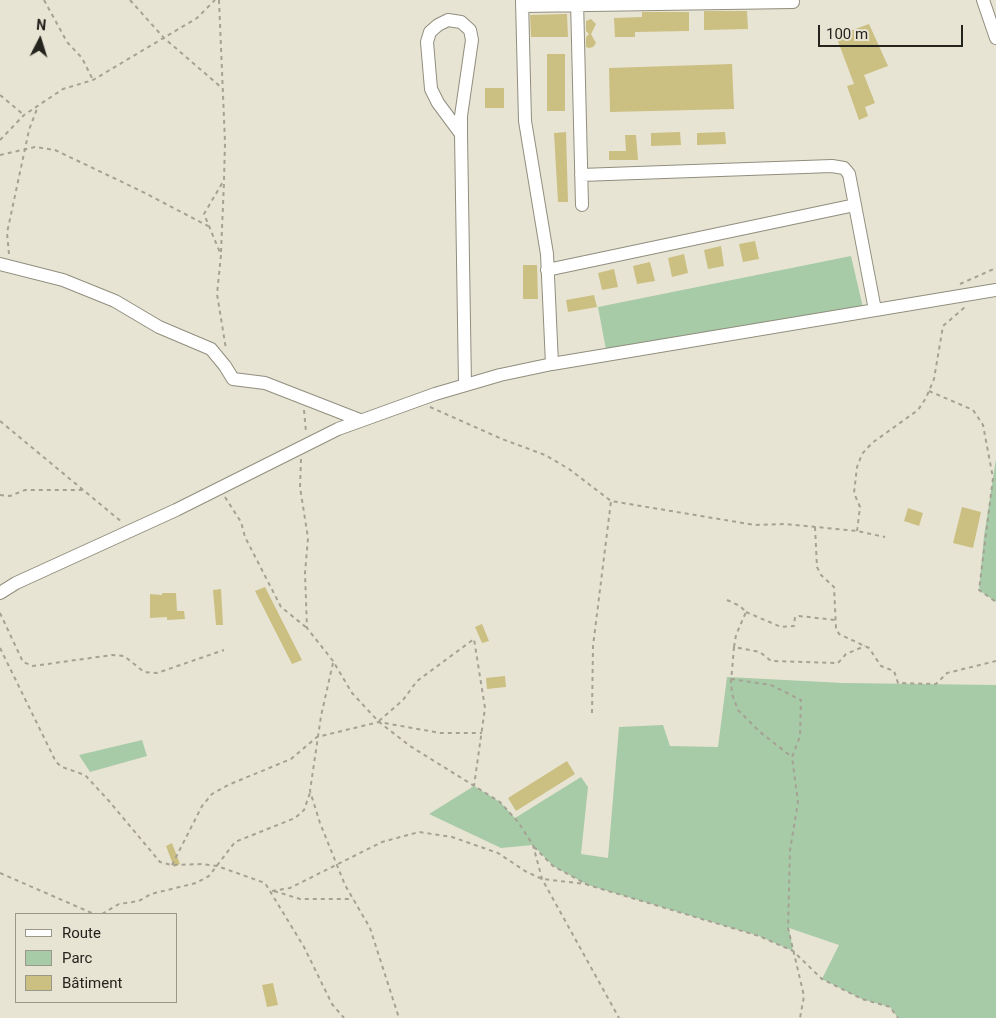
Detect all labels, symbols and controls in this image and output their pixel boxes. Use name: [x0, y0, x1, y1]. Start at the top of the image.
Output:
north arrow: [15, 15, 65, 65]
scale bar: [821, 15, 966, 47]
text: N: [36, 17, 47, 33]
text: 100 m: [826, 25, 868, 43]
legend: [15, 913, 178, 1003]
text: Route: [62, 924, 101, 942]
text: Parc: [62, 949, 92, 967]
text: Bâtiment: [62, 974, 122, 992]

